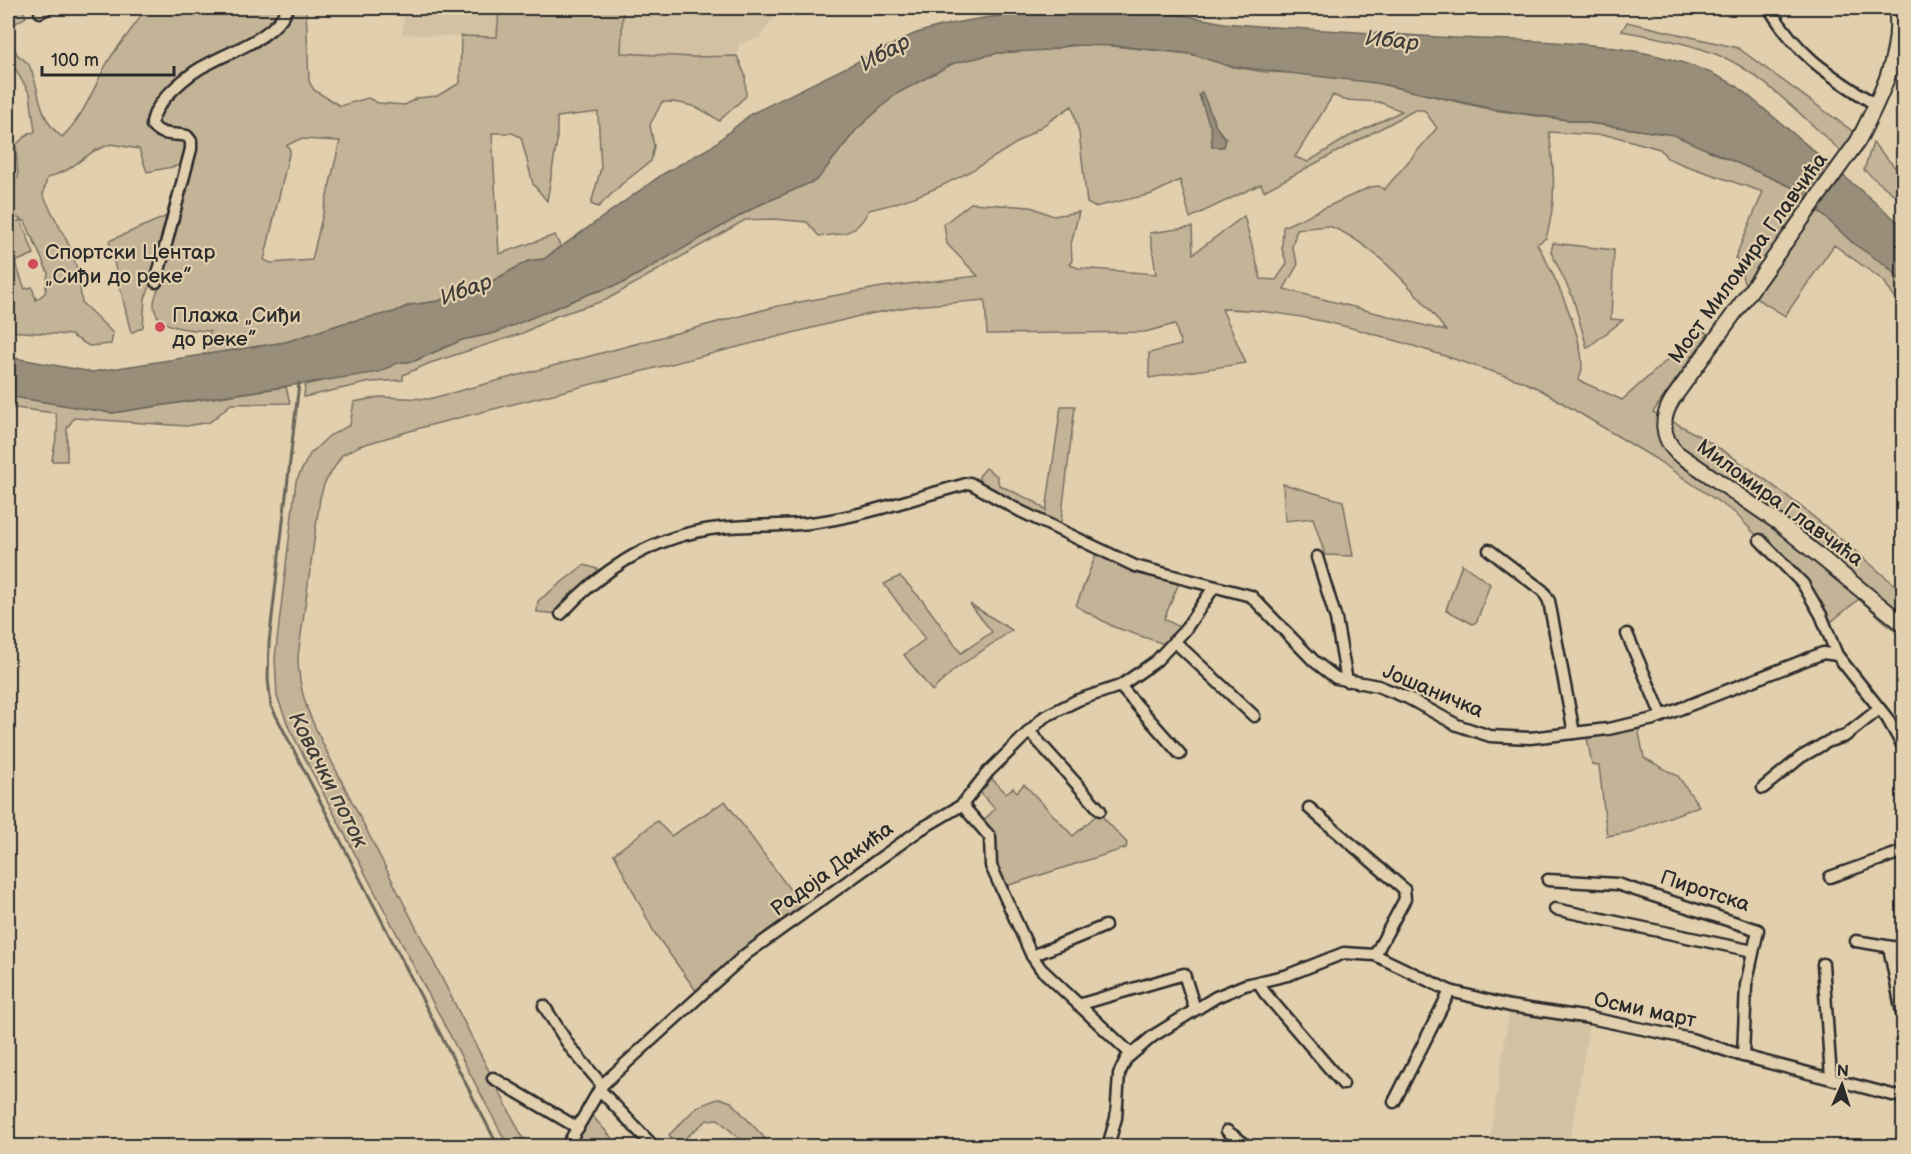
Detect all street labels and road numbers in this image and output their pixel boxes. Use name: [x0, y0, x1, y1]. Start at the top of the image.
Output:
street label: Мост Миломира Главчића: [1663, 147, 1833, 368]
street label: Миломира Главчића: [1692, 434, 1869, 572]
street label: Јошаничка: [1379, 659, 1488, 724]
street label: Радоја Дакића: [766, 816, 899, 922]
street label: Пиротска: [1657, 865, 1754, 917]
street label: Осми март: [1591, 987, 1699, 1033]

